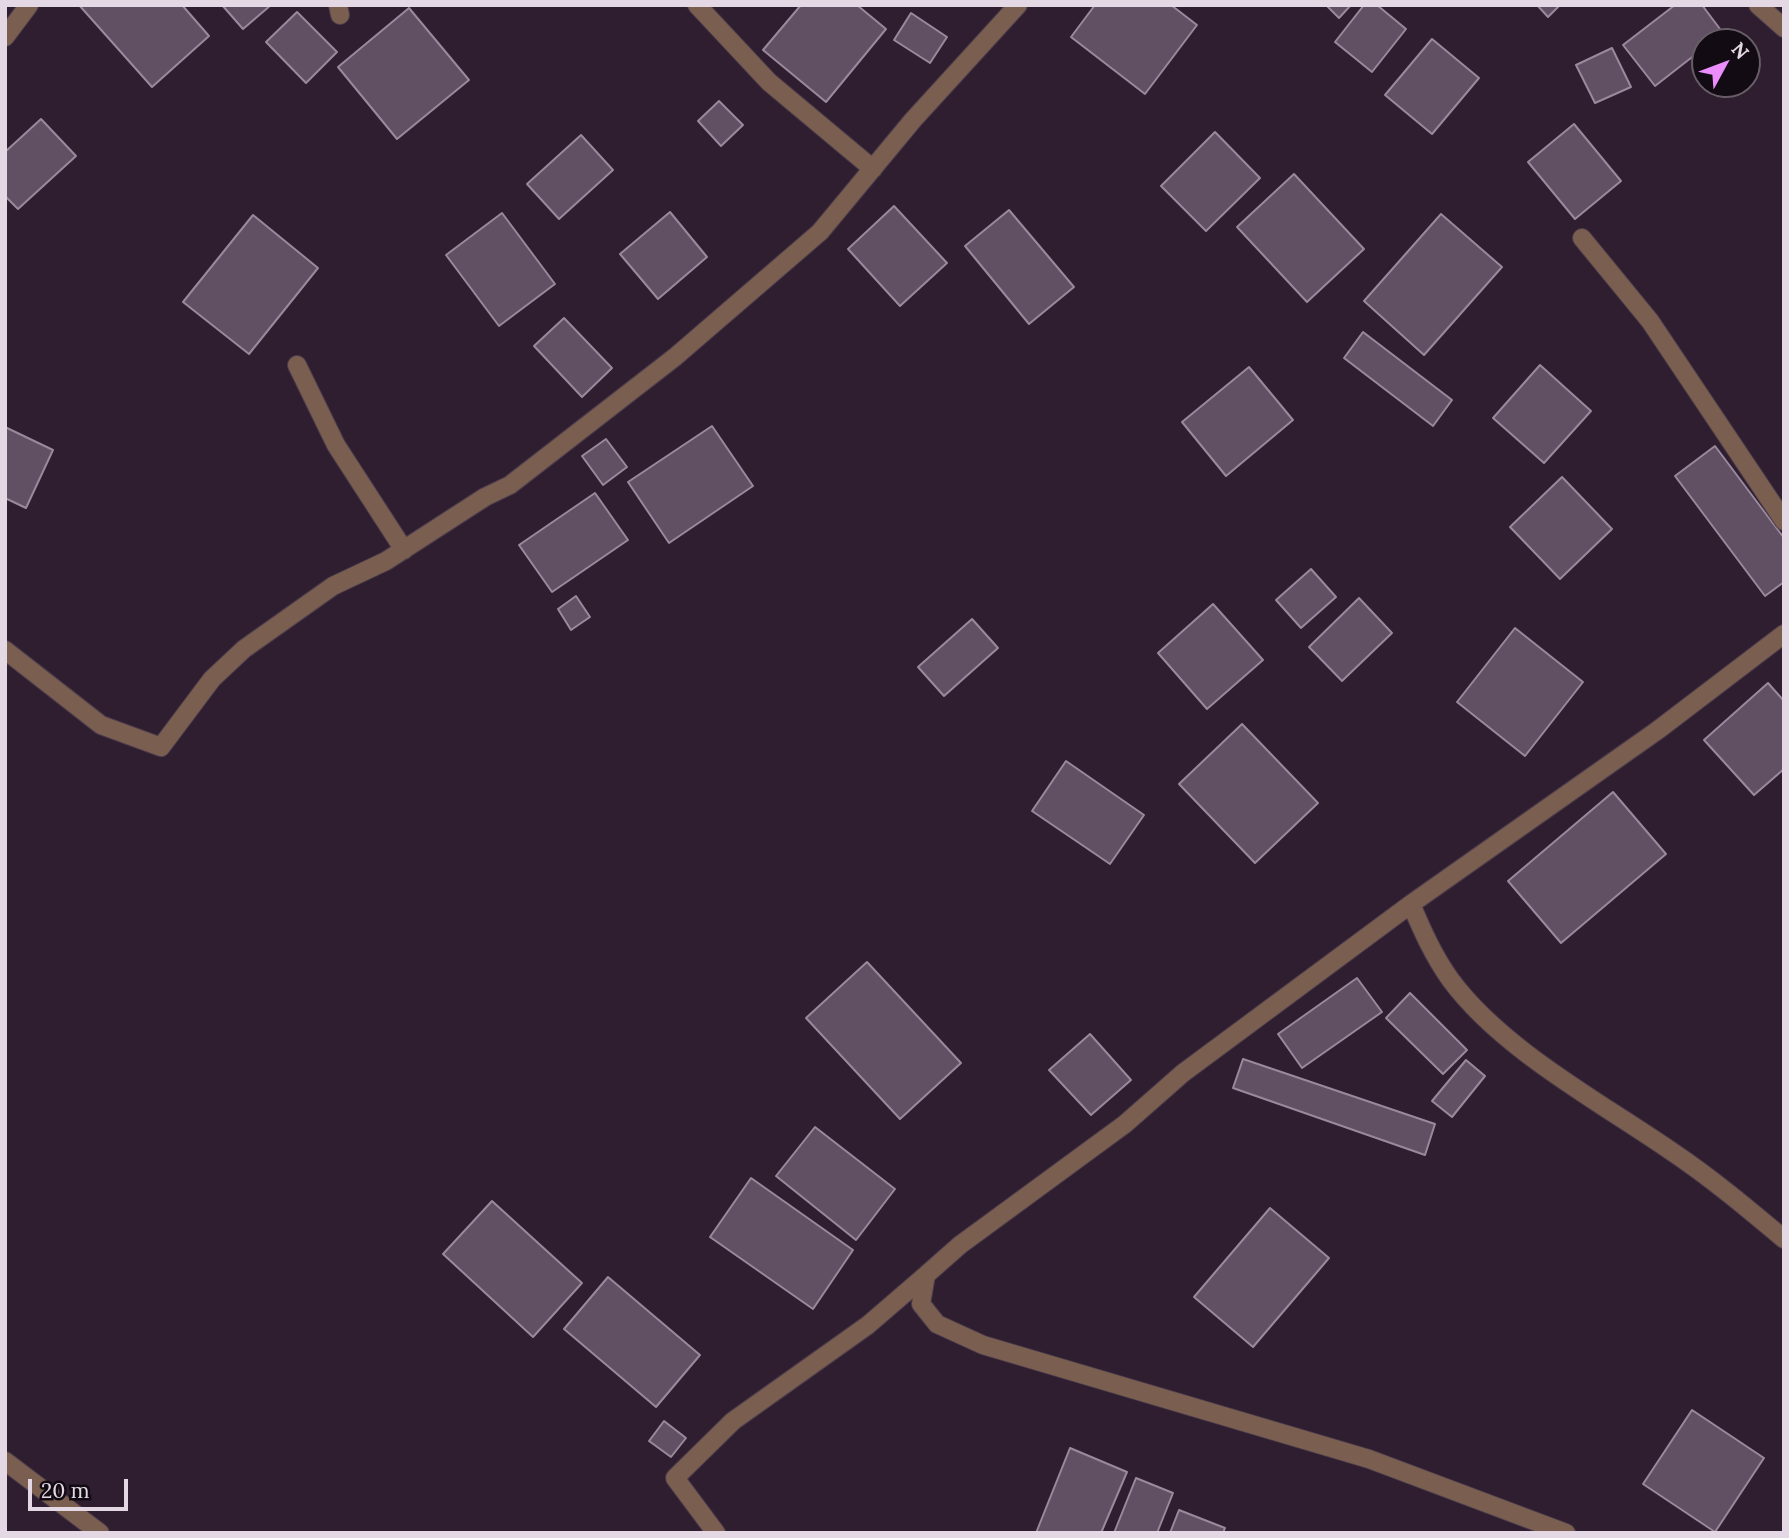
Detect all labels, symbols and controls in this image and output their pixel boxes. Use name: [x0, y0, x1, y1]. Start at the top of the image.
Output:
north arrow: [1691, 28, 1761, 98]
text: N: [1726, 37, 1754, 64]
scale bar: [32, 1464, 131, 1508]
text: 20 m: [41, 1477, 90, 1504]

